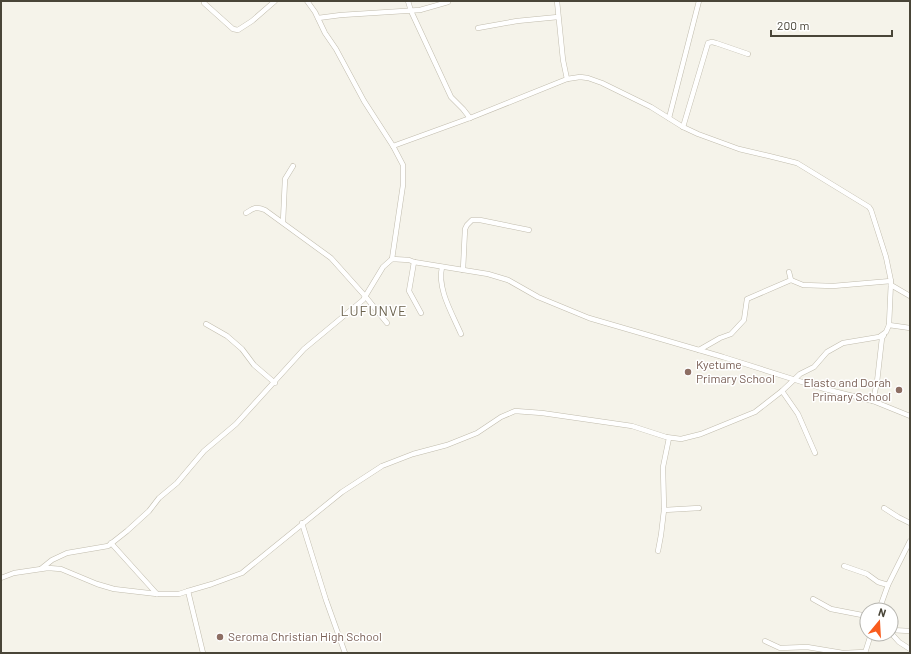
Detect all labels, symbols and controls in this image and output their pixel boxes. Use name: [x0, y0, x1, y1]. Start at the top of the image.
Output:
scale bar: [771, 12, 892, 38]
text: 200 m: [777, 18, 809, 32]
district label: LUFUNVE: [340, 302, 408, 319]
place label: Kyetume Primary School: [696, 357, 775, 385]
marker: Kyetume Primary School: [683, 367, 693, 377]
place label: Elasto and Dorah Primary School: [804, 375, 891, 403]
marker: Elasto and Dorah Primary School: [894, 385, 904, 395]
north arrow: [859, 602, 899, 642]
text: N: [877, 605, 888, 619]
place label: Seroma Christian High School: [228, 629, 382, 643]
marker: Seroma Christian High School: [215, 632, 225, 642]

